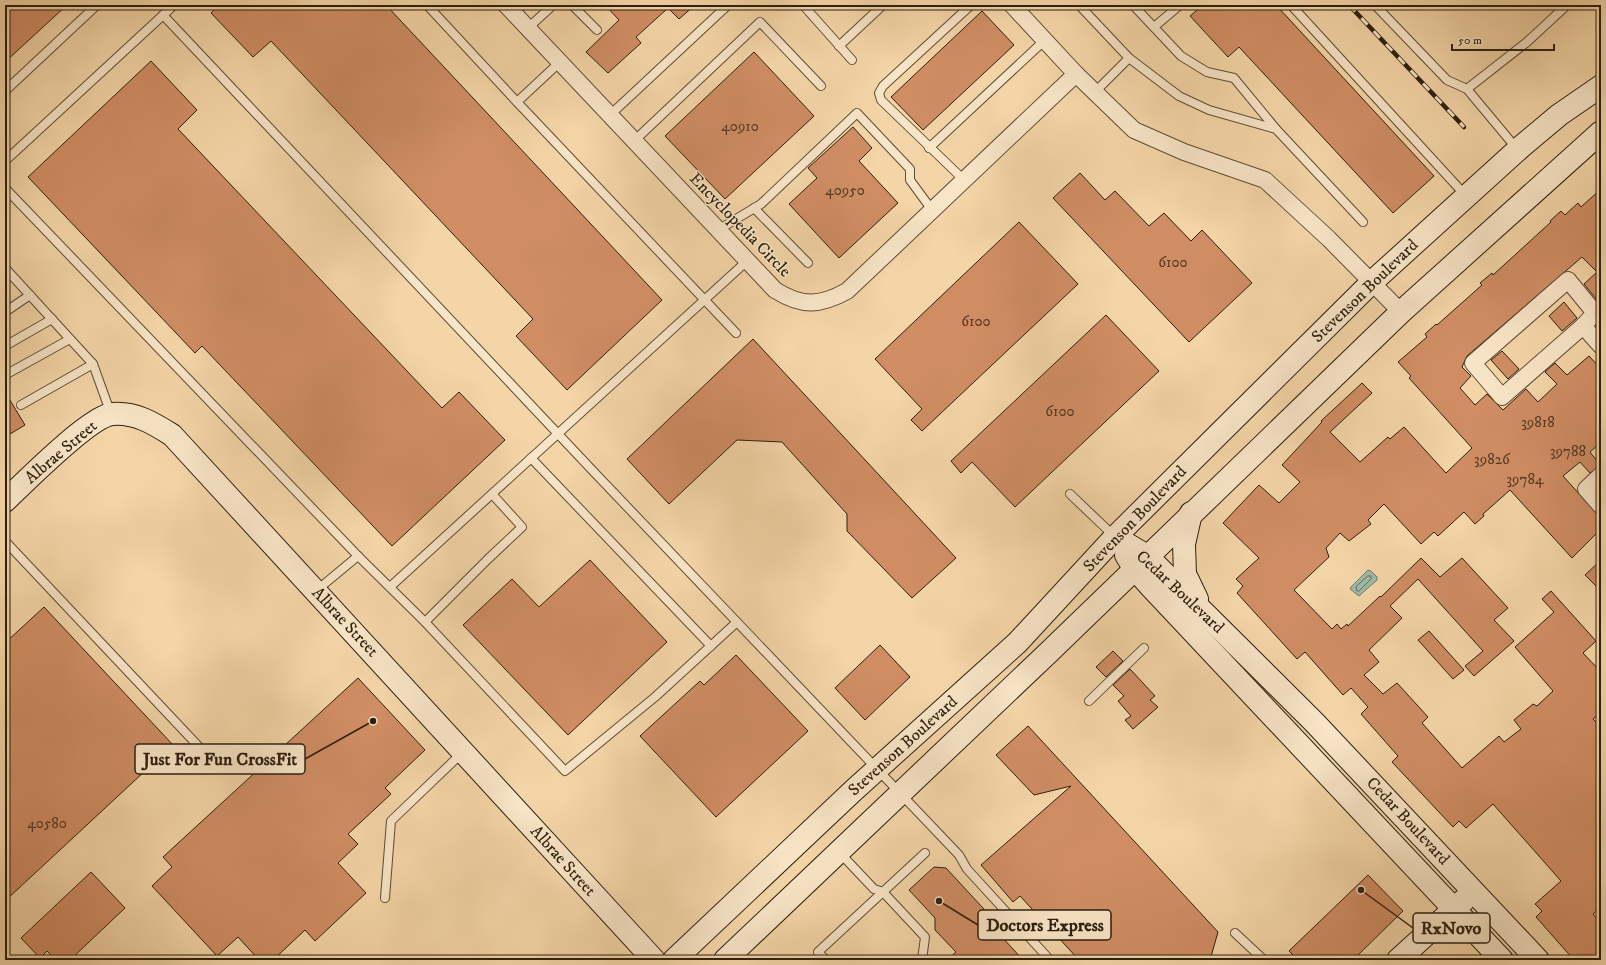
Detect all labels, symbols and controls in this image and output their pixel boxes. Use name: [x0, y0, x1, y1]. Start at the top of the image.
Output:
scale bar: [1452, 26, 1554, 52]
text: 50 m: [1458, 33, 1482, 48]
house number: 40910: [721, 117, 759, 136]
street label: Encyclopedia Circle: [684, 168, 796, 282]
house number: 40950: [825, 181, 865, 200]
street label: Stevenson Boulevard: [1307, 234, 1423, 348]
house number: 6100: [1158, 253, 1188, 272]
house number: 6100: [961, 312, 991, 331]
house number: 6100: [1045, 402, 1075, 421]
house number: 39818: [1521, 413, 1555, 432]
street label: Albrae Street: [20, 415, 102, 489]
house number: 39788: [1550, 442, 1586, 461]
house number: 39826: [1474, 450, 1511, 469]
street label: Stevenson Boulevard: [1078, 461, 1192, 577]
house number: 39784: [1506, 470, 1544, 489]
street label: Cedar Boulevard: [1131, 545, 1229, 639]
street label: Albrae Street: [307, 582, 384, 662]
street label: Stevenson Boulevard: [844, 691, 963, 801]
callout: Just For Fun CrossFit: [135, 744, 305, 774]
text: Just For Fun CrossFit: [141, 749, 297, 771]
street label: Cedar Boulevard: [1361, 772, 1455, 870]
house number: 40580: [27, 814, 67, 833]
street label: Albrae Street: [525, 821, 601, 902]
callout: Doctors Express: [978, 910, 1111, 940]
callout: RxNovo: [1413, 913, 1490, 943]
text: Doctors Express: [986, 915, 1104, 937]
text: RxNovo: [1421, 918, 1482, 940]

